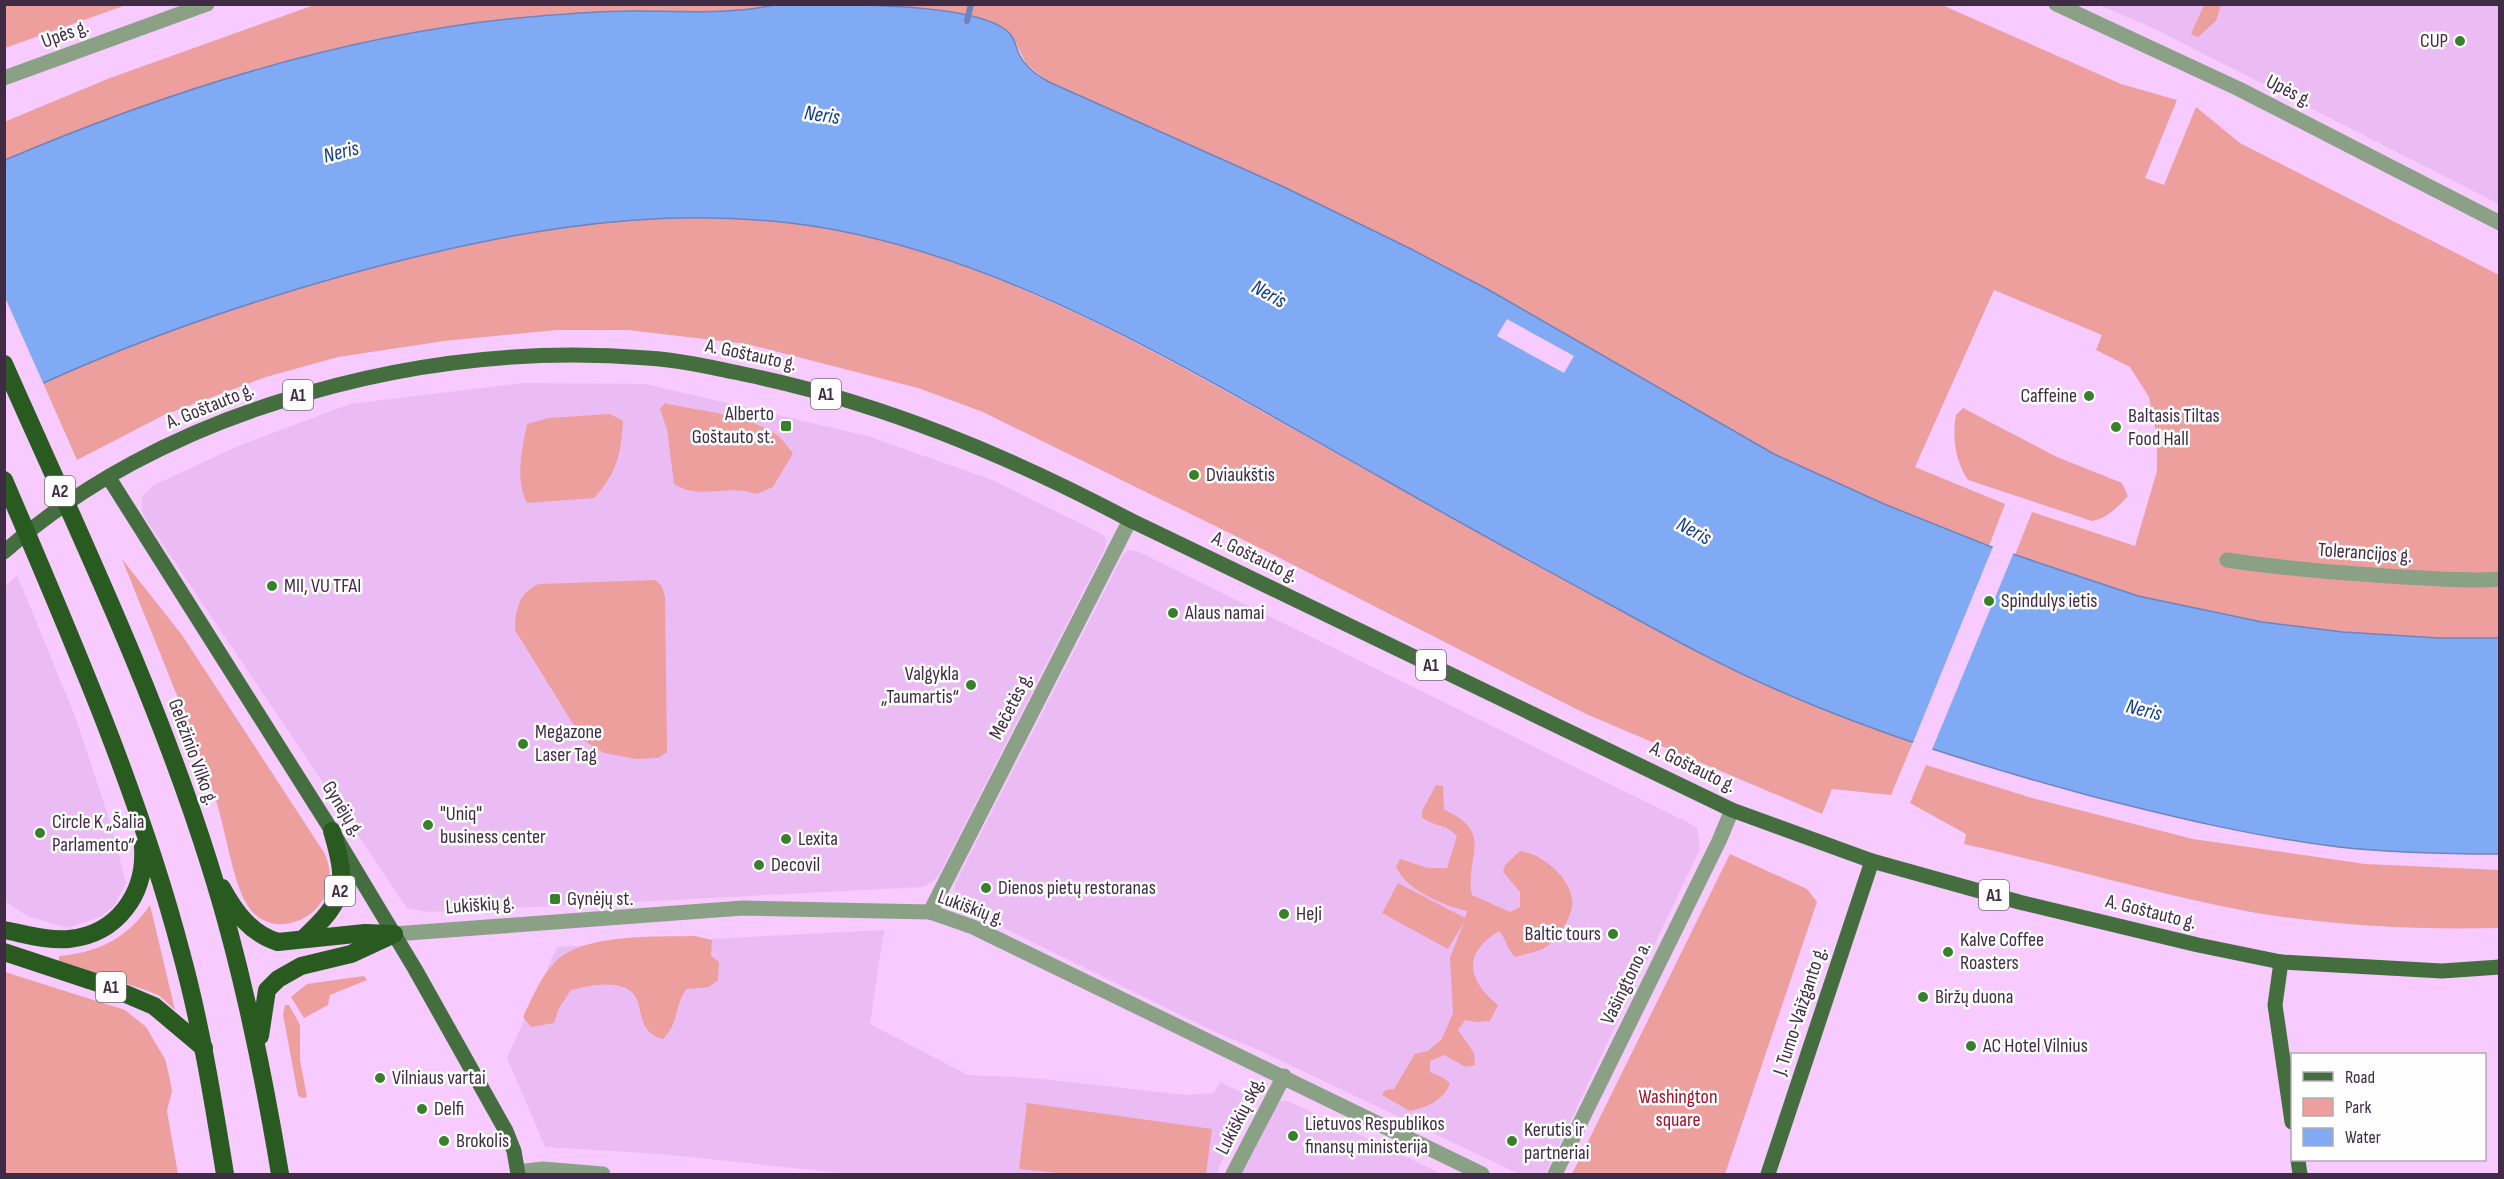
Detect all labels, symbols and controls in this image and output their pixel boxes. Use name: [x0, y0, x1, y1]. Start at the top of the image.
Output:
street label: Upės g.: [38, 14, 92, 54]
place label: CUP: [2420, 29, 2448, 53]
marker: CUP: [2453, 34, 2467, 48]
street label: Upės g.: [2262, 69, 2316, 113]
water label: Neris: [803, 100, 842, 130]
water label: Neris: [321, 135, 362, 168]
water label: Neris: [1247, 274, 1291, 314]
street label: A. Goštauto g.: [702, 333, 799, 376]
street label: A. Goštauto g.: [162, 378, 257, 435]
road number: A1: [811, 379, 841, 409]
road number: A1: [283, 380, 313, 410]
place label: Caffeine: [2021, 384, 2077, 408]
marker: Caffeine: [2082, 389, 2096, 403]
place label: Alberto Goštauto st.: [692, 402, 774, 449]
place label: Baltasis Tiltas Food Hall: [2128, 404, 2220, 451]
marker: Alberto Goštauto st.: [779, 419, 793, 433]
marker: Baltasis Tiltas Food Hall: [2109, 420, 2123, 434]
place label: Dviaukštis: [1206, 463, 1275, 487]
marker: Dviaukštis: [1187, 468, 1201, 482]
road number: A2: [45, 476, 75, 506]
water label: Neris: [1672, 512, 1716, 551]
street label: A. Goštauto g.: [1207, 526, 1302, 588]
street label: Tolerancijos g.: [2317, 538, 2413, 568]
place label: MII, VU TFAI: [284, 574, 361, 598]
marker: MII, VU TFAI: [265, 579, 279, 593]
place label: Spindulys ietis: [2001, 589, 2097, 613]
marker: Spindulys ietis: [1982, 594, 1996, 608]
place label: Alaus namai: [1184, 601, 1264, 625]
marker: Alaus namai: [1166, 606, 1180, 620]
road number: A1: [1416, 650, 1446, 680]
place label: Valgykla „Taumartis“: [881, 662, 959, 709]
street label: Mečetės g.: [984, 669, 1038, 743]
marker: Valgykla „Taumartis“: [964, 678, 978, 692]
water label: Neris: [2124, 694, 2165, 727]
street label: Geležinio Vilko g.: [163, 696, 223, 808]
place label: Megazone Laser Tag: [535, 720, 602, 767]
street label: A. Goštauto g.: [1645, 736, 1740, 798]
marker: Megazone Laser Tag: [516, 737, 530, 751]
street label: Gynėjų g.: [317, 777, 369, 841]
place label: "Uniq" business center: [440, 802, 546, 849]
place label: Circle K „Šalia Parlamento“: [52, 810, 144, 857]
marker: "Uniq" business center: [421, 818, 435, 832]
marker: Circle K „Šalia Parlamento“: [33, 826, 47, 840]
place label: Lexita: [798, 827, 838, 851]
marker: Lexita: [779, 832, 793, 846]
place label: Decovil: [771, 853, 820, 877]
marker: Decovil: [752, 858, 766, 872]
road number: A2: [325, 876, 355, 906]
place label: Dienos pietų restoranas: [998, 876, 1156, 900]
road number: A1: [1979, 880, 2009, 910]
marker: Dienos pietų restoranas: [979, 881, 993, 895]
street label: Lukiškių g.: [934, 885, 1008, 931]
place label: Gynėjų st.: [567, 887, 633, 911]
street label: A. Goštauto g.: [2102, 889, 2199, 935]
street label: Lukiškių g.: [445, 891, 515, 919]
marker: Gynėjų st.: [548, 892, 562, 906]
place label: HeJi: [1296, 902, 1322, 926]
marker: HeJi: [1277, 907, 1291, 921]
place label: Baltic tours: [1525, 922, 1601, 946]
marker: Baltic tours: [1606, 927, 1620, 941]
place label: Kalve Coffee Roasters: [1960, 928, 2044, 975]
street label: Vašingtono a.: [1596, 938, 1656, 1028]
street label: J. Tumo-Vaižganto g.: [1768, 944, 1832, 1079]
marker: Kalve Coffee Roasters: [1941, 945, 1955, 959]
road number: A1: [96, 972, 126, 1002]
place label: Biržų duona: [1935, 985, 2013, 1009]
marker: Biržų duona: [1916, 990, 1930, 1004]
place label: AC Hotel Vilnius: [1982, 1034, 2088, 1058]
marker: AC Hotel Vilnius: [1964, 1039, 1978, 1053]
legend: [2291, 1053, 2486, 1161]
place label: Vilniaus vartai: [392, 1066, 486, 1090]
text: Road: [2345, 1067, 2375, 1088]
marker: Vilniaus vartai: [373, 1071, 387, 1085]
street label: Lukiškių skg.: [1210, 1073, 1270, 1159]
park label: Washington square: [1639, 1085, 1717, 1132]
place label: Delfi: [434, 1097, 464, 1121]
text: Park: [2345, 1097, 2371, 1118]
marker: Delfi: [415, 1102, 429, 1116]
place label: Lietuvos Respublikos finansų ministerija: [1305, 1112, 1445, 1159]
place label: Kerutis ir partneriai: [1524, 1118, 1590, 1165]
text: Water: [2345, 1127, 2381, 1148]
place label: Brokolis: [456, 1129, 509, 1153]
marker: Lietuvos Respublikos finansų ministerija: [1286, 1129, 1300, 1143]
marker: Brokolis: [437, 1134, 451, 1148]
marker: Kerutis ir partneriai: [1505, 1134, 1519, 1148]

